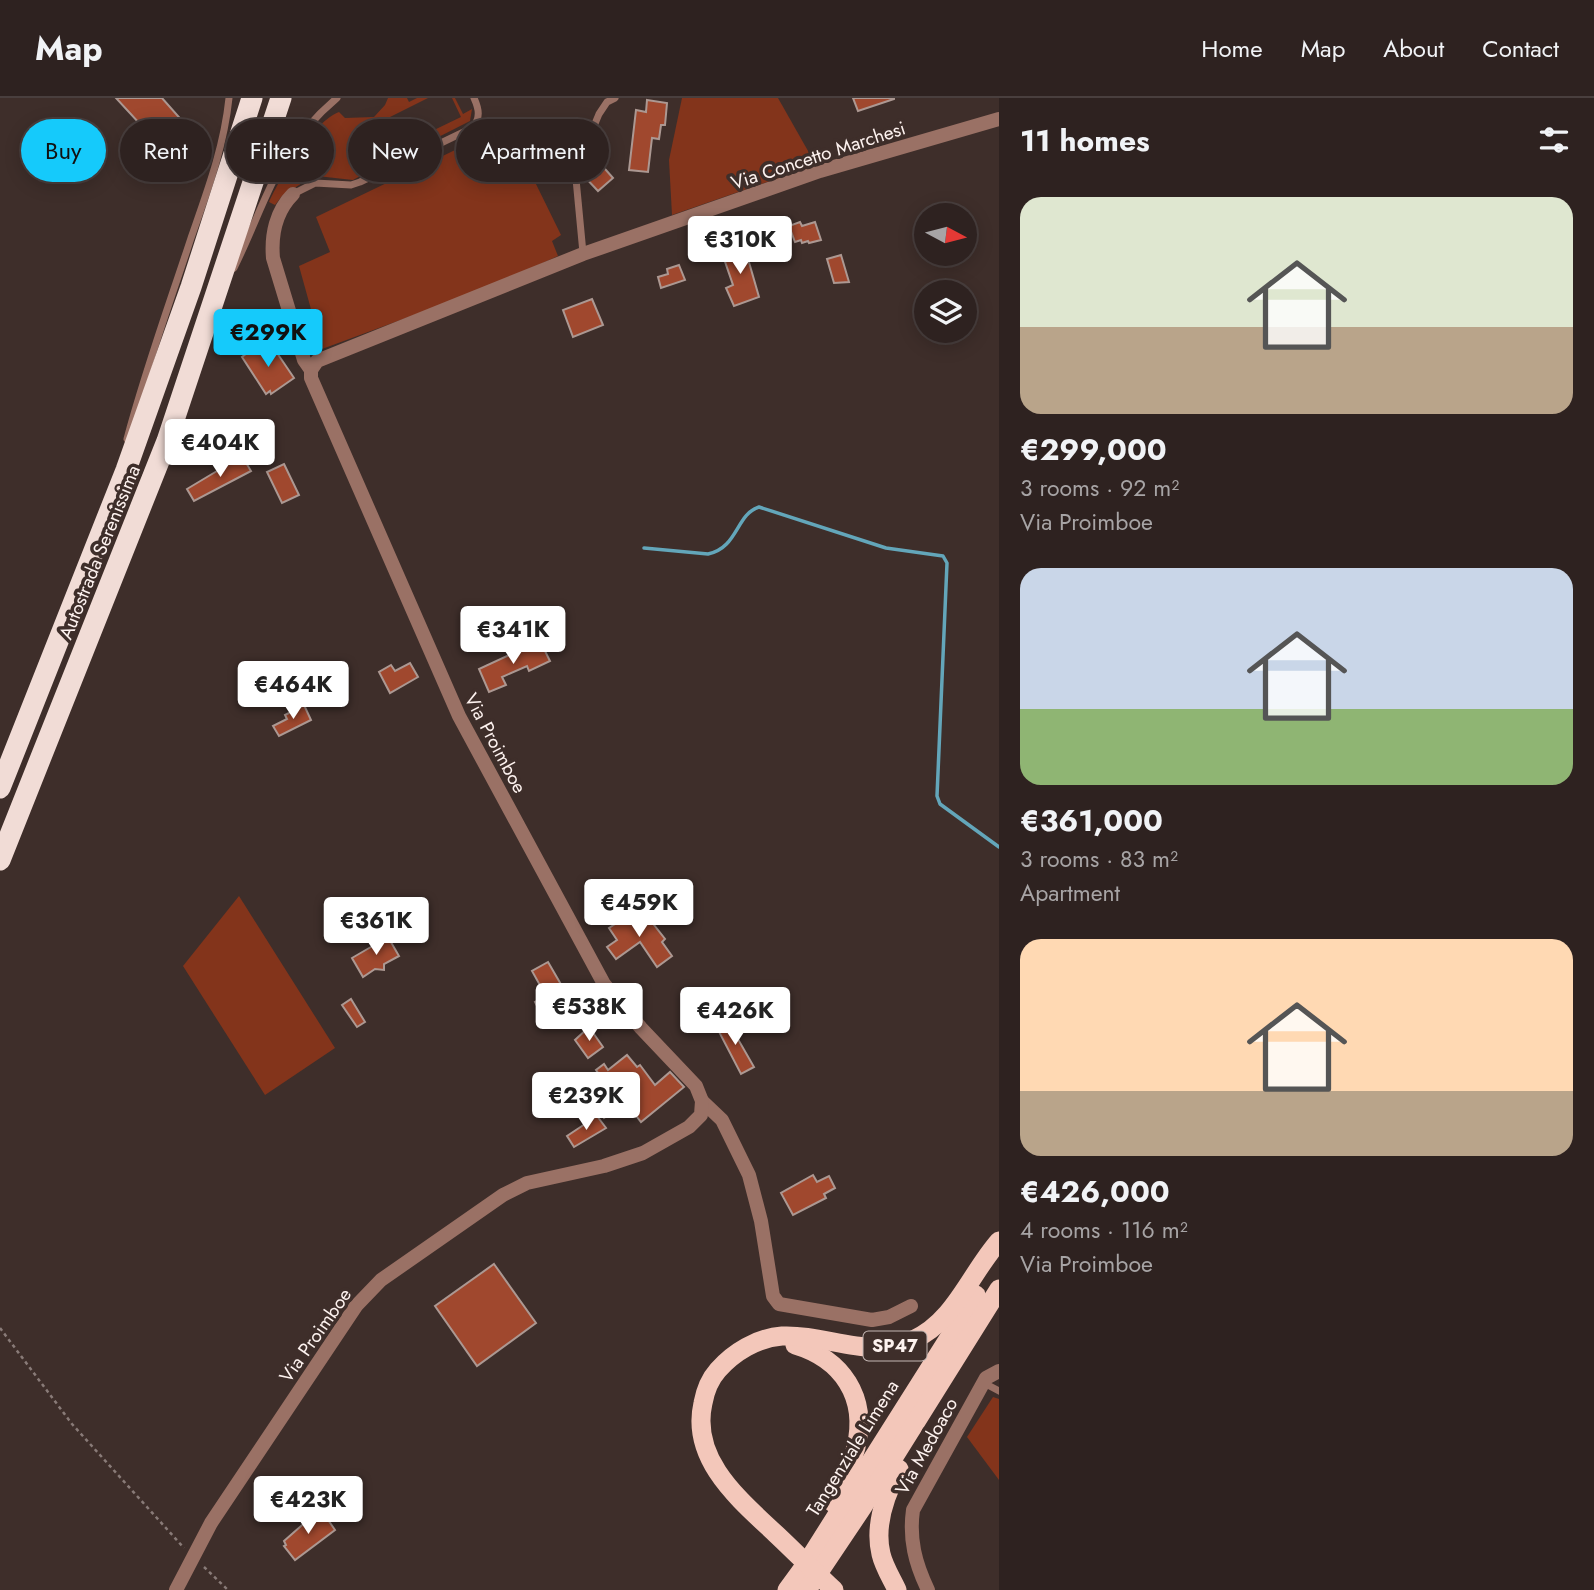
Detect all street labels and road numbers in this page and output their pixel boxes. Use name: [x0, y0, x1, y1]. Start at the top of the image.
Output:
street label: Via Concetto Marchesi: [727, 115, 909, 196]
street label: Autostrada Serenissima: [52, 461, 147, 643]
street label: Via Proimboe: [458, 688, 533, 798]
street label: Via Proimboe: [273, 1282, 358, 1388]
road number: SP47: [864, 1331, 926, 1360]
street label: Tangenziale Limena: [800, 1375, 905, 1522]
street label: Via Medoaco: [889, 1393, 964, 1500]

